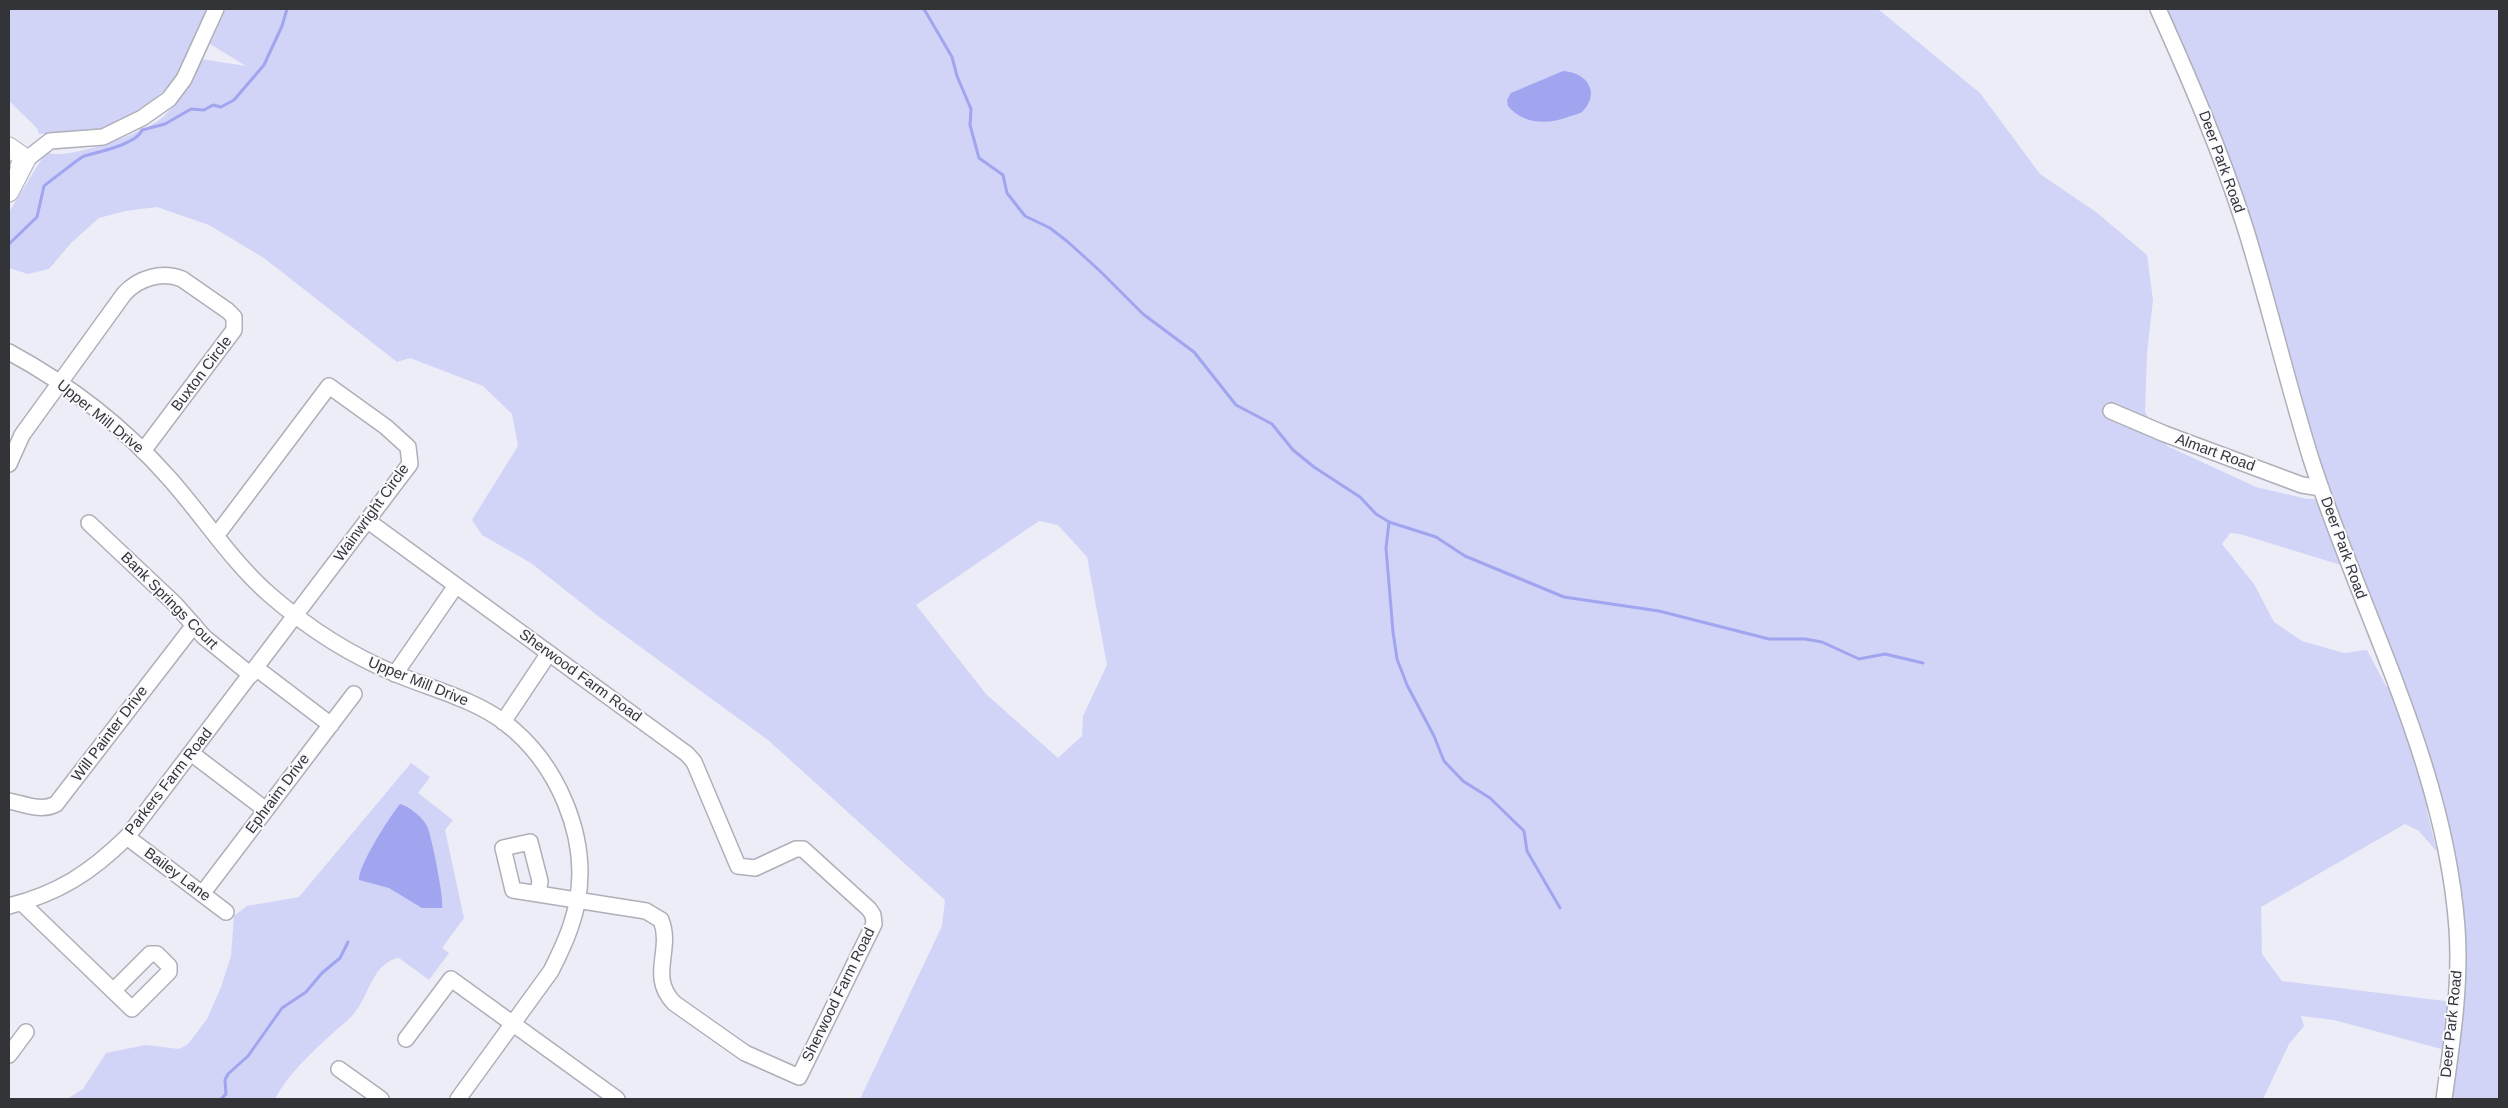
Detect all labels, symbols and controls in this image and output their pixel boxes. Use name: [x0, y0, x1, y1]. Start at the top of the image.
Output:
street label: Deer Park Road: [2194, 108, 2248, 216]
street label: Buxton Circle: [168, 333, 236, 415]
street label: Upper Mill Drive: [53, 376, 147, 458]
street label: Almart Road: [2173, 430, 2257, 476]
street label: Wainwright Circle: [331, 461, 413, 565]
street label: Deer Park Road: [2316, 494, 2370, 602]
street label: Bank Springs Court: [117, 549, 221, 653]
street label: Sherwood Farm Road: [515, 626, 645, 726]
street label: Upper Mill Drive: [365, 654, 471, 710]
street label: Will Painter Drive: [68, 683, 152, 785]
street label: Parkers Farm Road: [122, 725, 216, 839]
street label: Ephraim Drive: [242, 751, 314, 837]
street label: Bailey Lane: [140, 844, 214, 906]
street label: Sherwood Farm Road: [799, 925, 879, 1065]
street label: Deer Park Road: [2437, 970, 2467, 1078]

